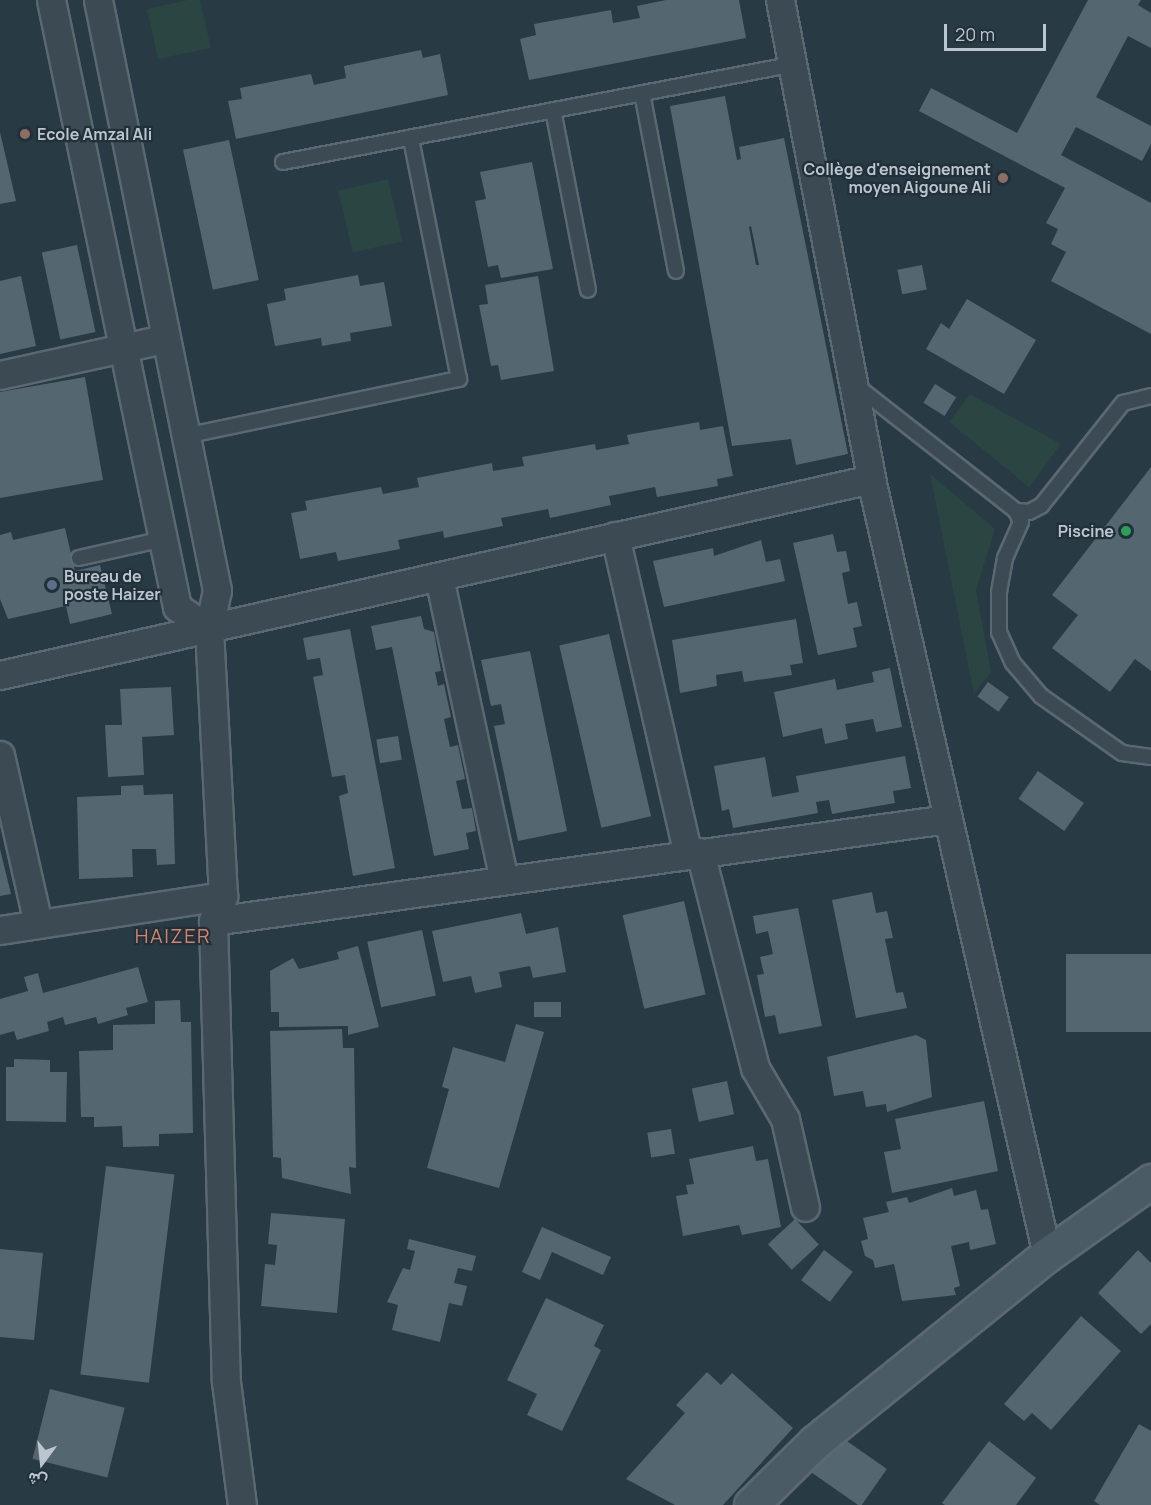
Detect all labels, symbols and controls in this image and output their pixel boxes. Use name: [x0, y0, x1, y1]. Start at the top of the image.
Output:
scale bar: [947, 12, 1049, 50]
text: 20 m: [955, 22, 995, 46]
place label: Ecole Amzal Ali: [37, 124, 152, 144]
marker: Ecole Amzal Ali: [18, 127, 32, 141]
place label: Collège d'enseignement moyen Aigoune Ali: [803, 159, 991, 197]
marker: Collège d'enseignement moyen Aigoune Ali: [996, 171, 1010, 185]
place label: Piscine: [1058, 521, 1114, 541]
marker: Piscine: [1119, 524, 1133, 538]
place label: Bureau de poste Haizer: [64, 566, 161, 604]
marker: Bureau de poste Haizer: [45, 578, 59, 592]
district label: HAIZER: [135, 923, 211, 947]
north arrow: [12, 1433, 72, 1493]
text: ش: [25, 1467, 49, 1494]

